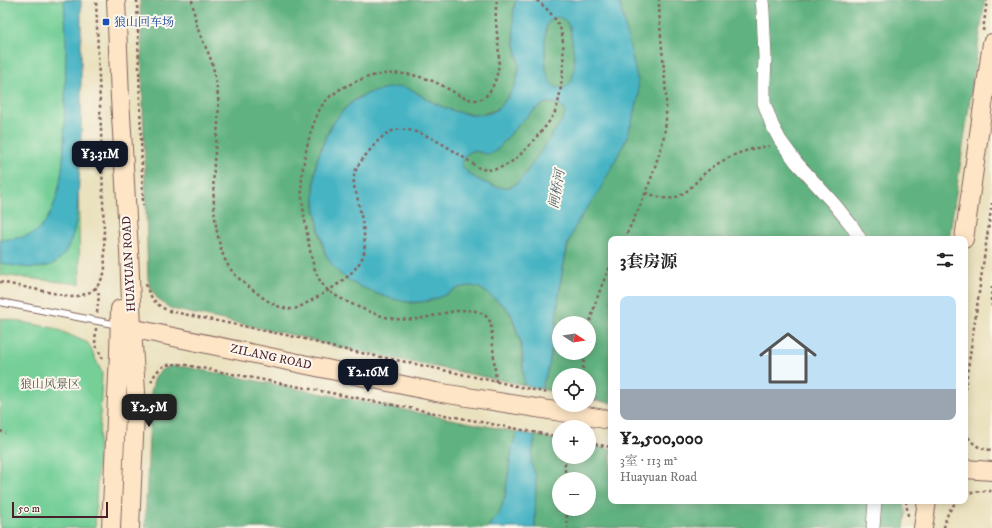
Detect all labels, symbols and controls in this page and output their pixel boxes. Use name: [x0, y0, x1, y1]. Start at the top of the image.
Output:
place label: 狼山回车场: [114, 15, 174, 30]
marker: 狼山回车场: [101, 17, 111, 27]
pin: ¥3.31M: [67, 141, 133, 175]
text: ¥3.31M: [81, 146, 119, 162]
water label: 闸桥河: [546, 166, 569, 210]
street label: HUAYUAN ROAD: [119, 216, 139, 312]
icon: filters: [934, 249, 956, 271]
text: 3套房源: [620, 251, 677, 273]
north arrow: [552, 316, 596, 360]
map controls: [552, 316, 596, 516]
icon: home: [752, 322, 824, 394]
street label: ZILANG ROAD: [229, 341, 313, 373]
pin: ¥2.16M: [335, 359, 401, 393]
text: ¥2.16M: [347, 364, 389, 380]
button: locate: [552, 368, 596, 412]
park label: 狼山风景区: [20, 377, 80, 392]
pin: ¥2.5M: [121, 394, 177, 428]
text: ¥2.5M: [131, 399, 167, 415]
button: +: [552, 420, 596, 464]
text: ¥2,500,000: [620, 428, 703, 450]
text: 3室 · 113 m²: [620, 453, 677, 469]
text: Huayuan Road: [620, 469, 697, 485]
button: −: [552, 472, 596, 516]
scale bar: [12, 500, 108, 519]
text: 50 m: [18, 502, 40, 516]

